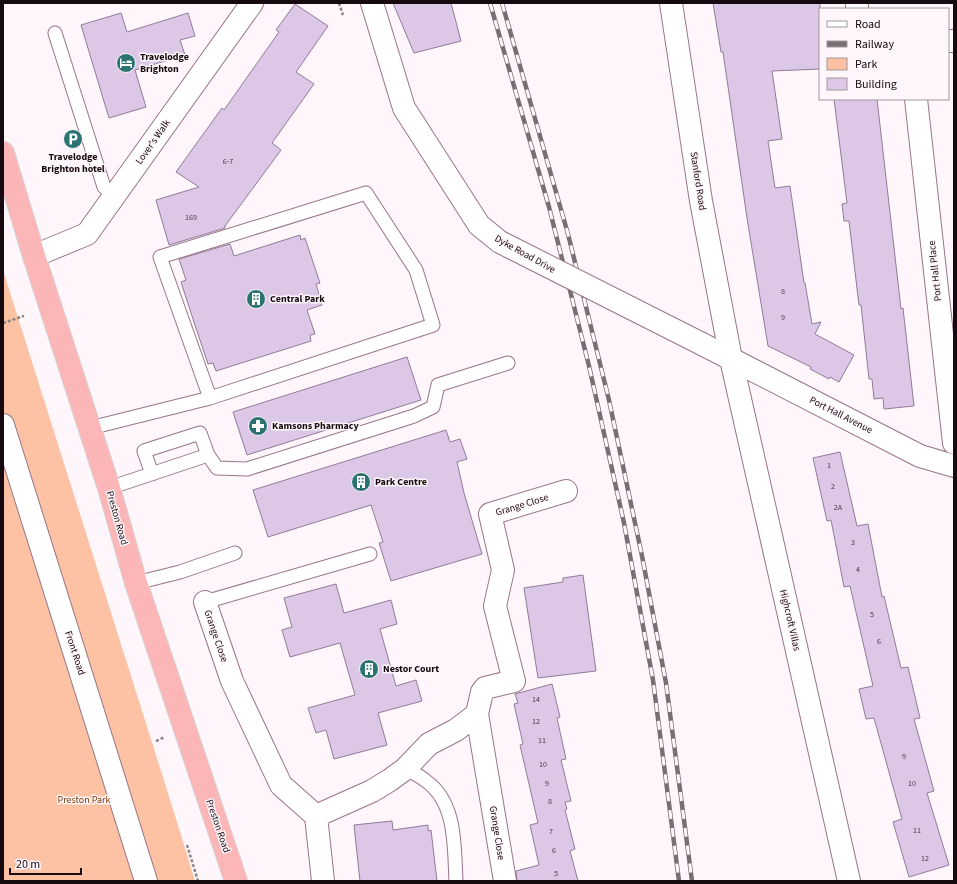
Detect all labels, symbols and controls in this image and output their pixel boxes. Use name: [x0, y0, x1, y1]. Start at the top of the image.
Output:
legend: [819, 8, 949, 100]
text: Road: [855, 16, 881, 33]
text: Railway: [855, 36, 894, 53]
place label: Travelodge Brighton: [140, 50, 189, 76]
hotel icon: Travelodge Brighton: [115, 52, 137, 74]
text: Park: [855, 56, 877, 73]
text: Building: [855, 76, 897, 93]
street label: Lover's Walk: [132, 117, 174, 167]
parking icon: Travelodge Brighton hotel: [62, 128, 84, 150]
place label: Travelodge Brighton hotel: [41, 150, 105, 176]
street label: Stanford Road: [686, 151, 710, 211]
house number: 6-7: [223, 156, 233, 167]
house number: 169: [185, 212, 197, 223]
street label: Dyke Road Drive: [492, 231, 558, 277]
street label: Port Hall Place: [925, 240, 945, 302]
house number: 8: [781, 286, 785, 297]
building icon: Central Park: [245, 288, 267, 310]
place label: Central Park: [270, 292, 325, 306]
house number: 9: [781, 312, 785, 323]
street label: Port Hall Avenue: [807, 393, 875, 437]
pharmacy icon: Kamsons Pharmacy: [247, 415, 269, 437]
place label: Kamsons Pharmacy: [272, 419, 360, 433]
house number: 1: [827, 460, 831, 471]
building icon: Park Centre: [350, 471, 372, 493]
place label: Park Centre: [375, 475, 427, 489]
house number: 2: [831, 481, 835, 492]
street label: Preston Road: [103, 489, 131, 547]
street label: Grange Close: [494, 490, 550, 520]
house number: 2A: [834, 502, 843, 513]
house number: 3: [851, 537, 855, 548]
house number: 4: [856, 564, 860, 575]
street label: Highcroft Villas: [776, 588, 804, 652]
street label: Grange Close: [200, 608, 232, 664]
house number: 5: [870, 609, 874, 620]
street label: Front Road: [61, 629, 89, 677]
house number: 6: [877, 636, 881, 647]
building icon: Nestor Court: [358, 658, 380, 680]
place label: Nestor Court: [383, 662, 439, 676]
house number: 14: [532, 694, 540, 705]
house number: 12: [532, 716, 540, 727]
house number: 11: [538, 735, 546, 746]
house number: 9: [902, 751, 906, 762]
house number: 10: [539, 759, 547, 770]
house number: 9: [545, 778, 549, 789]
house number: 10: [908, 778, 916, 789]
park label: Preston Park: [58, 793, 110, 807]
house number: 8: [548, 796, 552, 807]
street label: Preston Road: [202, 797, 234, 855]
street label: Grange Close: [486, 805, 508, 861]
house number: 11: [913, 825, 921, 836]
house number: 7: [549, 826, 553, 837]
house number: 6: [552, 845, 556, 856]
scale bar: [10, 850, 81, 876]
house number: 12: [921, 853, 929, 864]
text: 20 m: [16, 856, 40, 873]
house number: 5: [554, 868, 558, 879]

